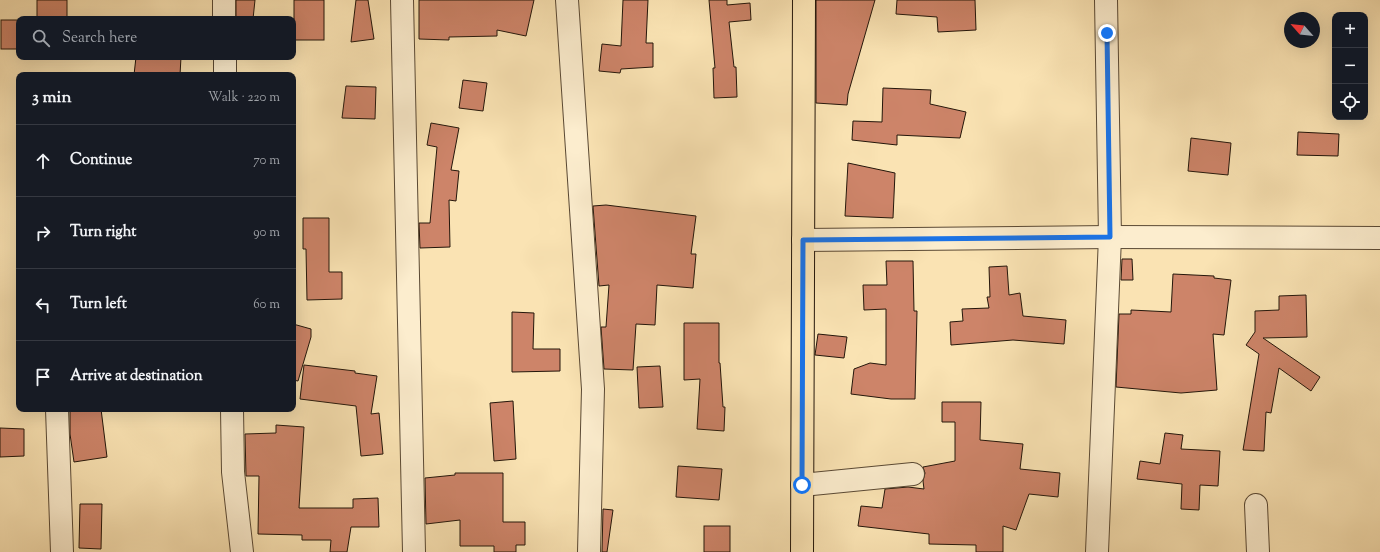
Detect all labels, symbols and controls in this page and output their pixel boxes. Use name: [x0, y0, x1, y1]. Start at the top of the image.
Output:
north arrow: [1284, 12, 1320, 48]
map controls: [1332, 12, 1368, 120]
button: +: [1332, 12, 1368, 48]
search box: [16, 16, 296, 60]
route end: [1098, 24, 1116, 42]
icon: search: [30, 27, 52, 49]
text: Search here: [62, 28, 137, 49]
button: −: [1332, 48, 1368, 84]
button: locate: [1332, 84, 1368, 120]
text: 3 min: [32, 86, 71, 110]
text: Walk · 220 m: [208, 89, 280, 107]
icon: ahead: [32, 150, 54, 172]
text: Continue: [70, 150, 132, 171]
text: 70 m: [253, 152, 280, 170]
icon: right: [32, 222, 54, 244]
text: Turn right: [70, 222, 136, 243]
text: 90 m: [253, 224, 280, 242]
icon: left: [32, 294, 54, 316]
text: Turn left: [70, 294, 127, 315]
text: 60 m: [253, 296, 280, 314]
icon: arrive: [32, 366, 54, 388]
text: Arrive at destination: [70, 366, 203, 387]
route start: [793, 476, 811, 494]

